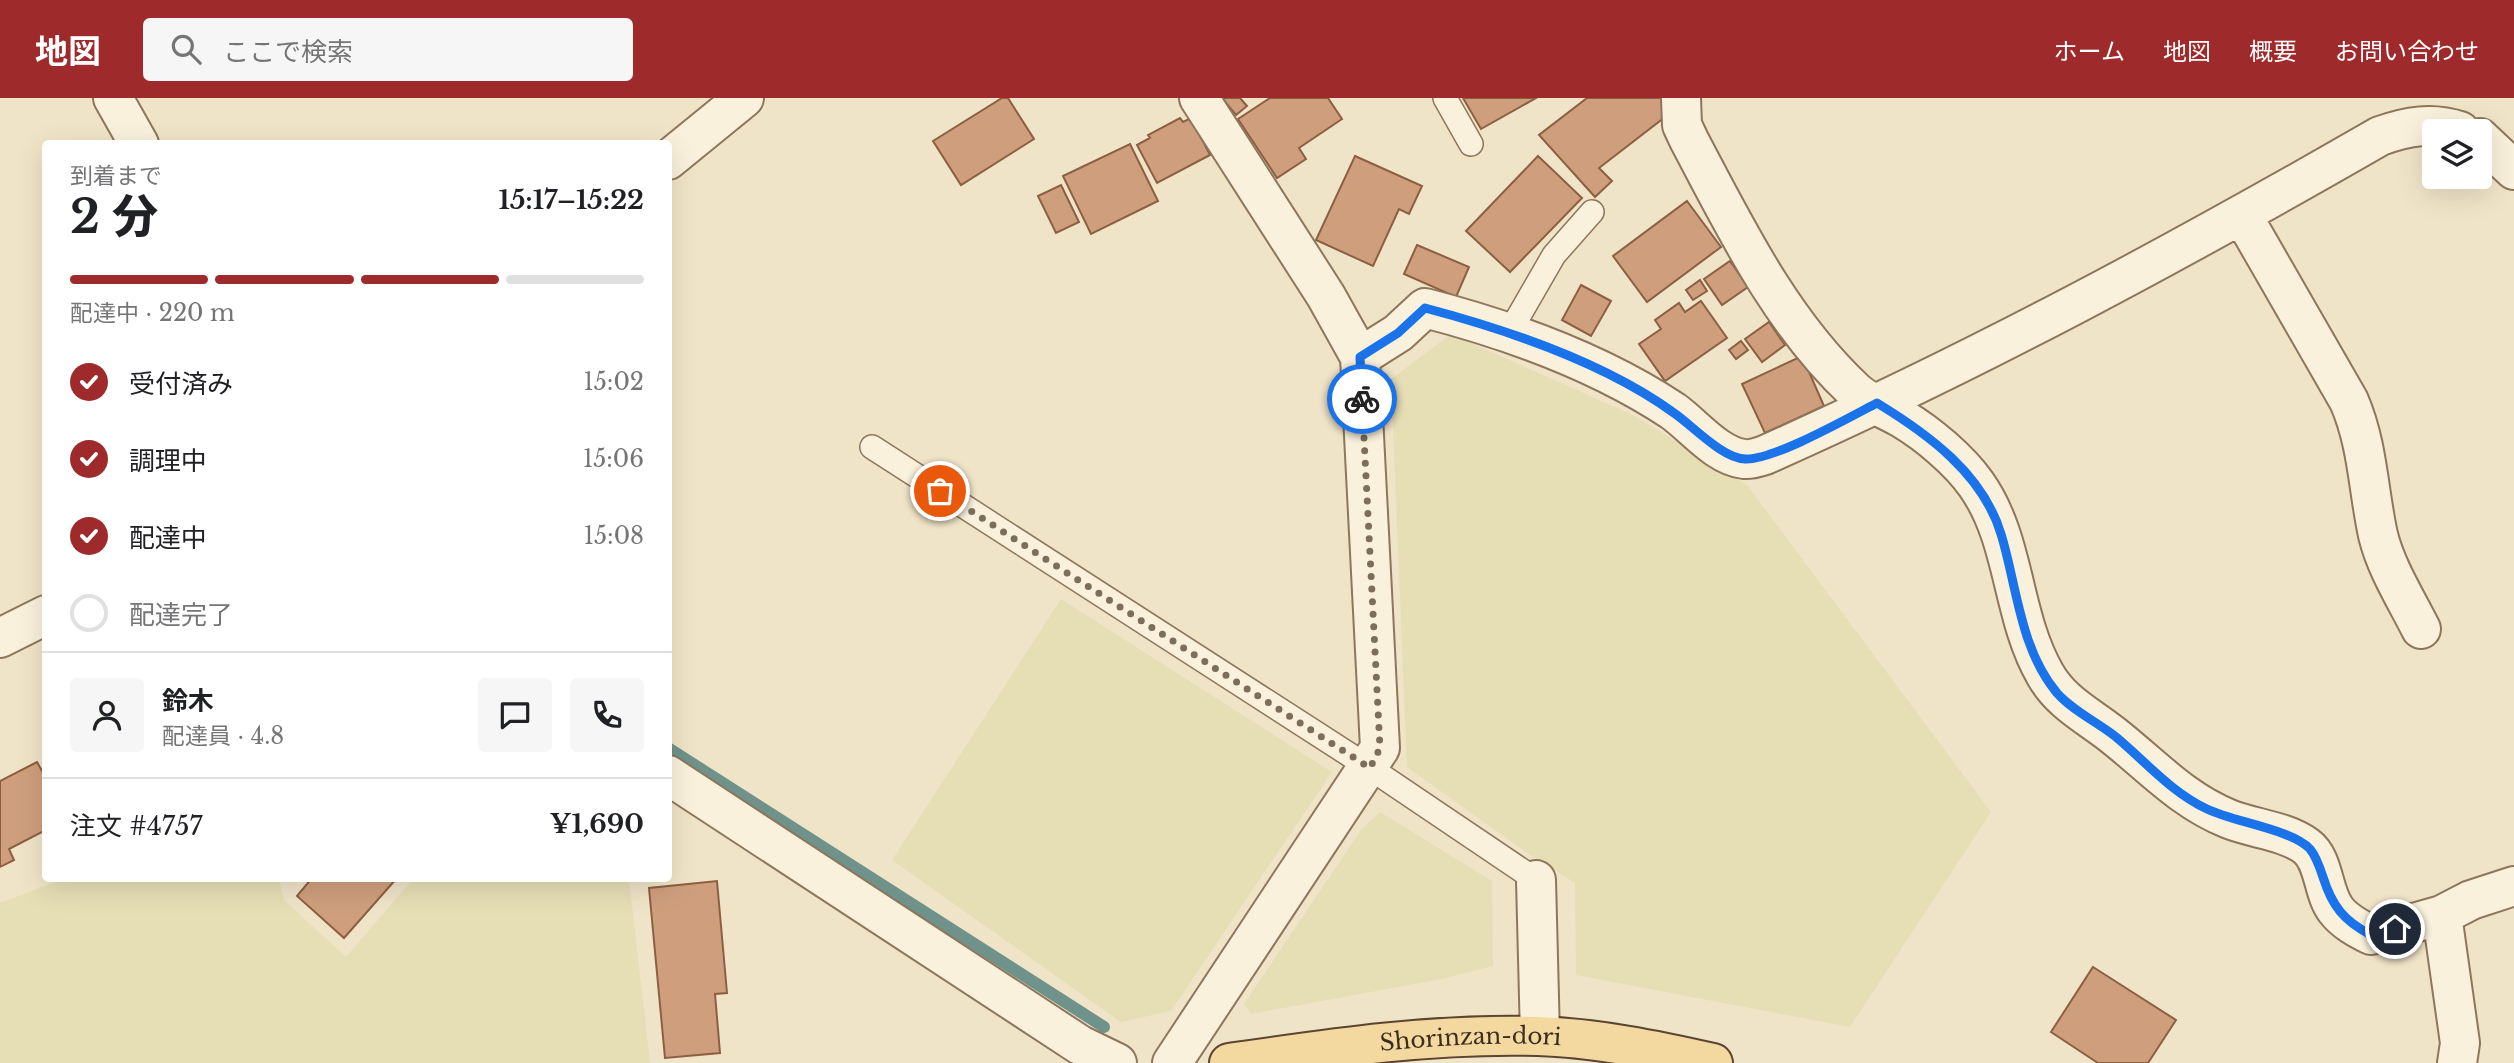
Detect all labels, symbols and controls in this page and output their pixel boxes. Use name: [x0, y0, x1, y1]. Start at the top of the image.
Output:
search box: [143, 18, 633, 81]
icon: search: [167, 30, 205, 68]
text: 地図: [35, 31, 101, 72]
text: ここで検索: [223, 36, 353, 68]
text: ホーム: [2054, 37, 2125, 66]
text: 地図: [2163, 37, 2211, 66]
text: 概要: [2249, 37, 2297, 66]
text: お問い合わせ: [2335, 37, 2479, 66]
map controls: [2422, 119, 2492, 189]
button: layers: [2422, 119, 2492, 189]
text: 到着まで: [70, 162, 162, 190]
text: 15:17–15:22: [499, 184, 644, 216]
text: 2 分: [70, 188, 158, 245]
text: 配達中 · 220 m: [70, 299, 235, 327]
icon: check: [70, 363, 108, 401]
courier: [1327, 364, 1397, 434]
text: 受付済み: [129, 368, 233, 400]
text: 15:02: [584, 368, 644, 396]
icon: bike: [1343, 380, 1381, 418]
icon: check: [70, 440, 108, 478]
text: 調理中: [129, 445, 207, 477]
text: 15:06: [583, 445, 644, 473]
pin: [910, 461, 970, 521]
icon: bag: [921, 472, 959, 510]
icon: check: [70, 517, 108, 555]
text: 配達中: [129, 522, 207, 554]
text: 15:08: [584, 522, 644, 550]
text: 配達完了: [129, 599, 233, 631]
button: person: [70, 678, 144, 752]
button: chat: [478, 678, 552, 752]
button: phone: [570, 678, 644, 752]
text: 鈴木: [162, 685, 214, 717]
text: 配達員 · 4.8: [162, 722, 284, 750]
text: ¥1,690: [549, 808, 644, 840]
text: 注文 #4757: [70, 810, 203, 842]
pin: [2365, 899, 2425, 959]
icon: home: [2376, 910, 2414, 948]
street label: Shorinzan-dori: [1378, 1022, 1562, 1057]

